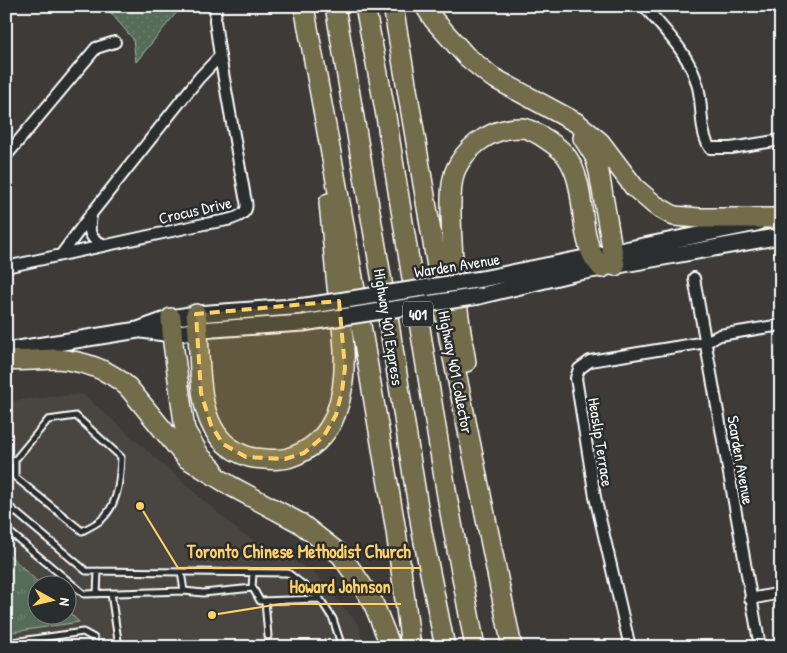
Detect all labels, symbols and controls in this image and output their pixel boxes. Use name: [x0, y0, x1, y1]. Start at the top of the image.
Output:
street label: Crocus Drive: [157, 191, 234, 229]
street label: Warden Avenue: [413, 247, 502, 283]
street label: Highway 401 Express: [369, 267, 409, 387]
road number: 401: [403, 302, 433, 326]
street label: Highway 401 Collector: [433, 309, 479, 435]
street label: Heaslip Terrace: [583, 396, 619, 489]
street label: Scarden Avenue: [722, 414, 760, 507]
callout: Toronto Chinese Methodist Church: [178, 535, 421, 568]
text: Toronto Chinese Methodist Church: [186, 539, 411, 564]
callout: Howard Johnson: [280, 571, 401, 604]
text: Howard Johnson: [289, 574, 391, 599]
north arrow: [28, 576, 78, 626]
text: N: [55, 597, 75, 607]

